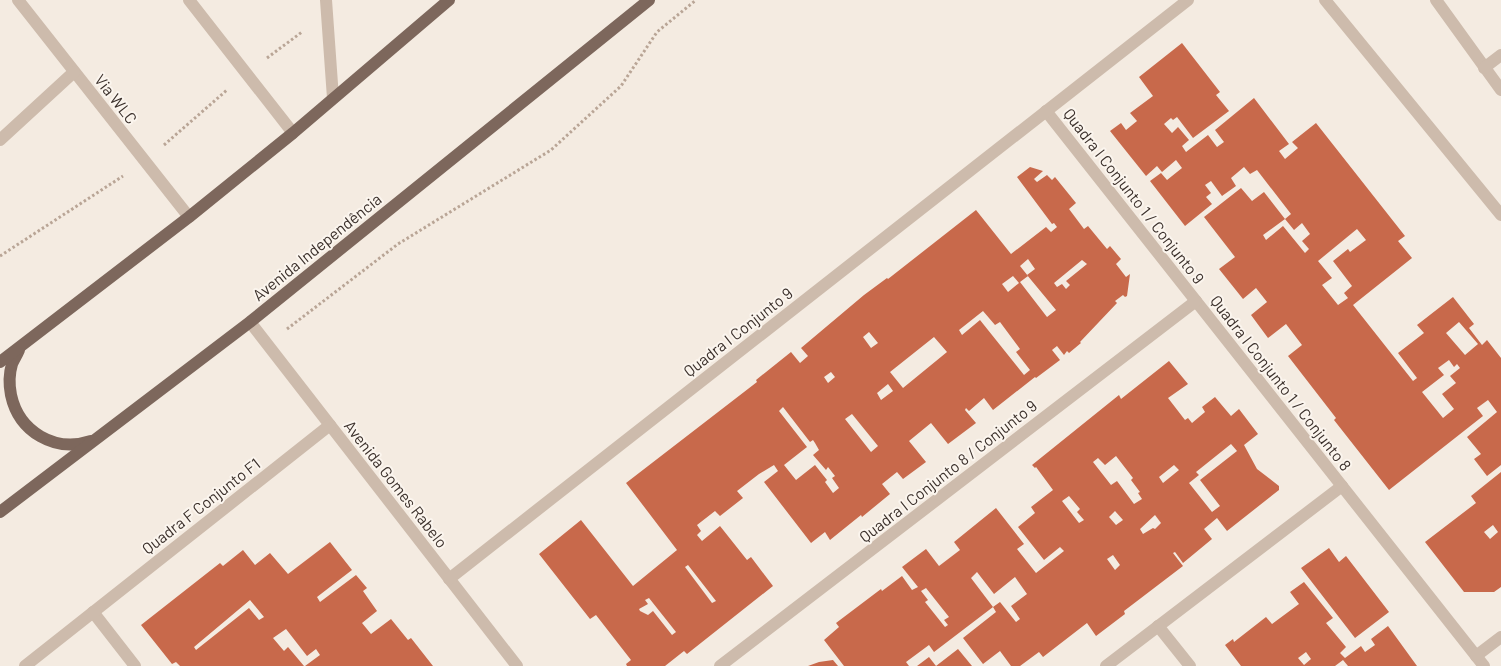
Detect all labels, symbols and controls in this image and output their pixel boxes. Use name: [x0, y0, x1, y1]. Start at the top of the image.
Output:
street label: Via WLC: [91, 70, 142, 127]
street label: Quadra I Conjunto 1 / Conjunto 9: [1060, 104, 1209, 287]
street label: Avenida Independência: [249, 189, 385, 304]
street label: Quadra I Conjunto 9: [679, 283, 796, 380]
street label: Quadra I Conjunto 1 / Conjunto 8: [1207, 291, 1356, 474]
street label: Quadra I Conjunto 8 / Conjunto 9: [855, 395, 1040, 546]
street label: Avenida Gomes Rabelo: [341, 416, 452, 551]
street label: Quadra F Conjunto F1: [138, 454, 263, 558]

